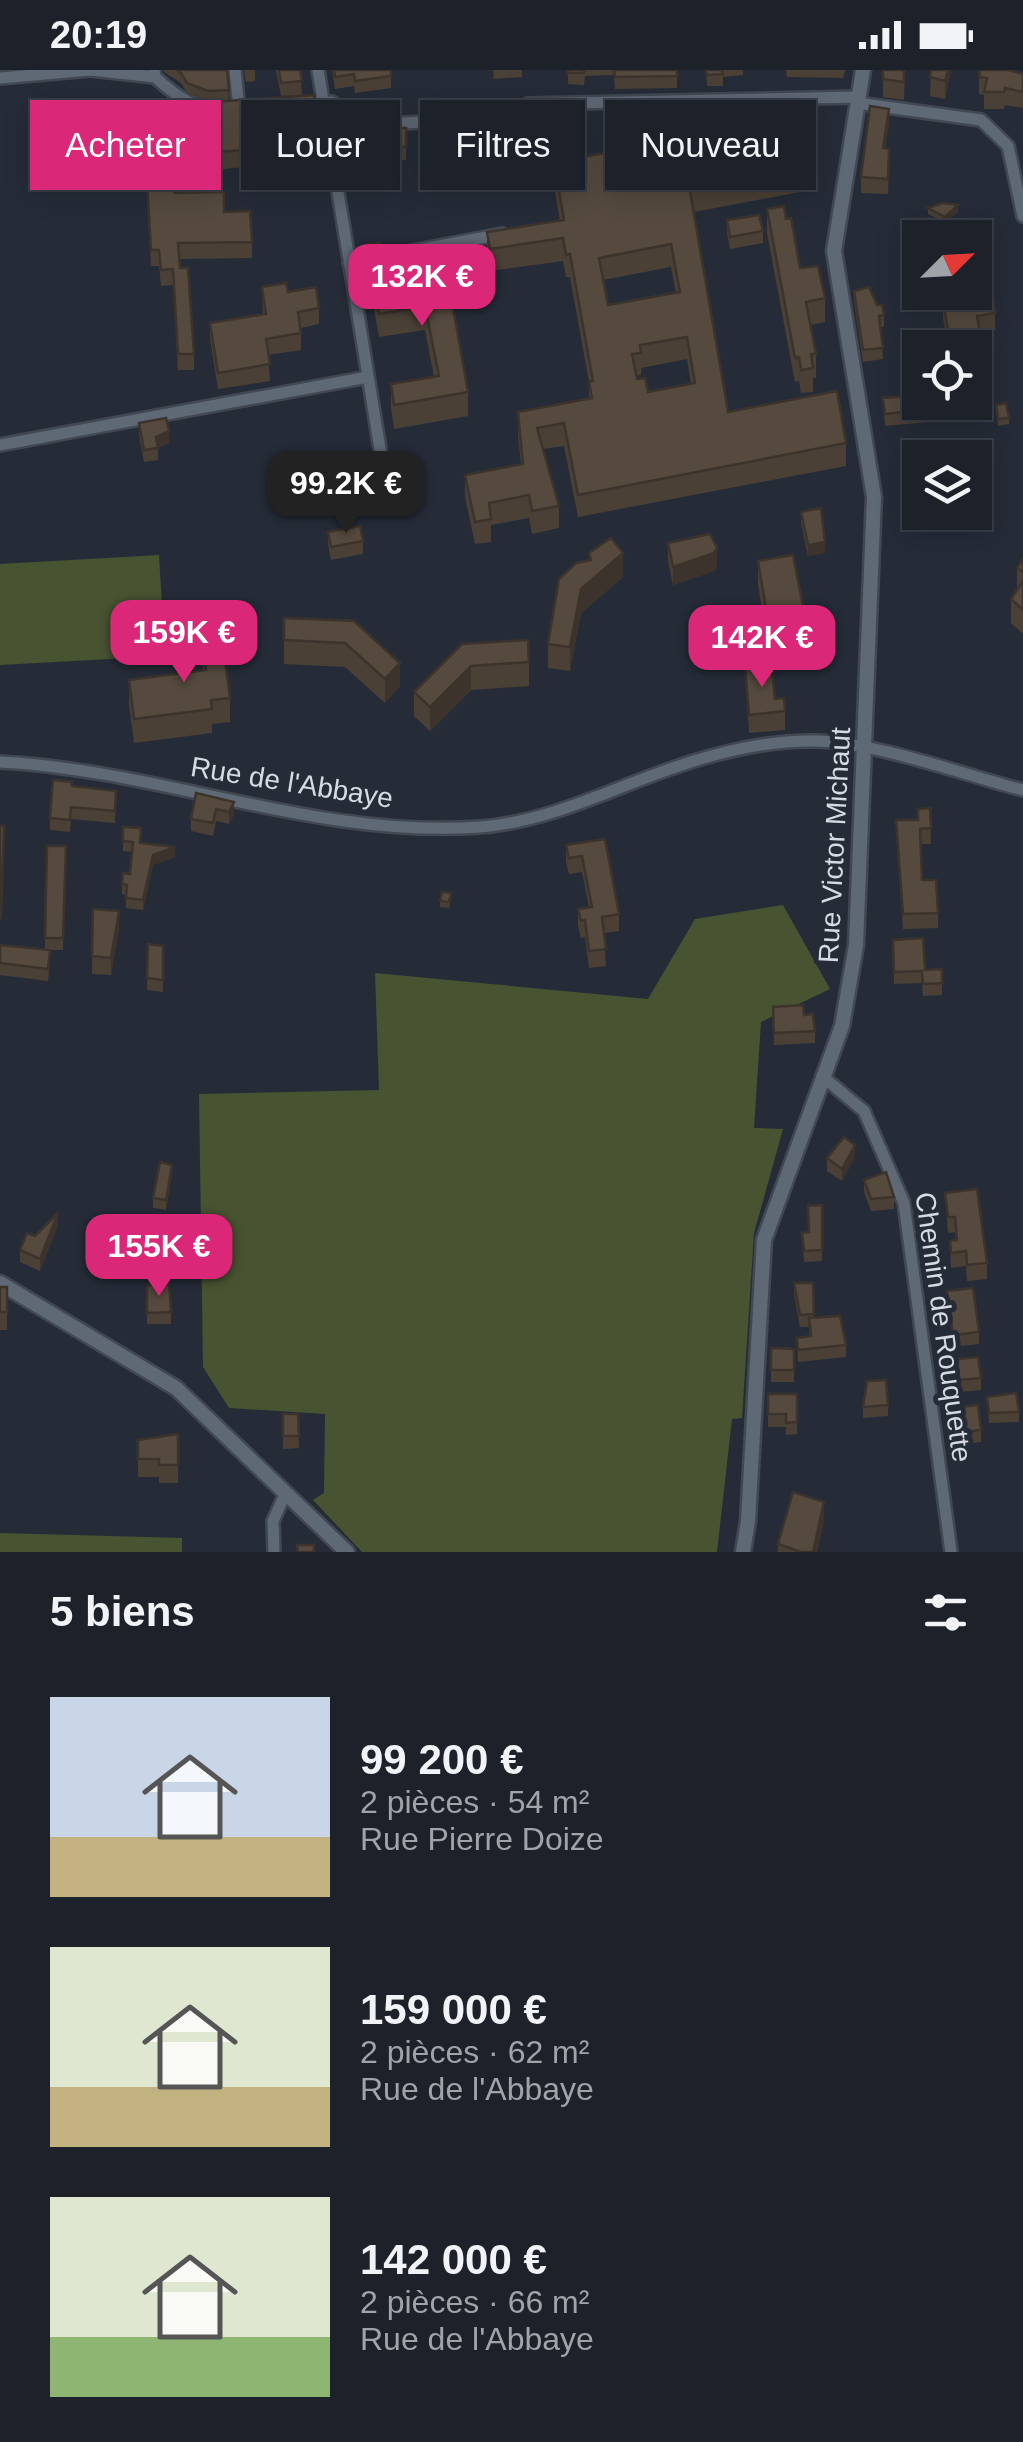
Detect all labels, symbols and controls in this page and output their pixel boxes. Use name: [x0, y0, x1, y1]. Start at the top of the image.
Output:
text: 20:19: [50, 14, 147, 56]
chip: Acheter: [30, 100, 221, 190]
chip: Louer: [241, 100, 400, 190]
chip: Filtres: [420, 100, 585, 190]
chip: Nouveau: [605, 100, 816, 190]
north arrow: [902, 220, 992, 310]
map controls: [902, 220, 992, 530]
pin: 132K €: [341, 244, 503, 329]
text: 132K €: [370, 258, 474, 294]
button: locate: [902, 330, 992, 420]
button: layers: [902, 440, 992, 530]
pin: 99.2K €: [254, 451, 438, 536]
text: 99.2K €: [290, 465, 402, 501]
pin: 159K €: [103, 600, 265, 685]
pin: 142K €: [681, 605, 843, 690]
text: 159K €: [132, 614, 236, 650]
text: 142K €: [710, 619, 814, 655]
street label: Rue Victor Michaut: [813, 726, 856, 964]
street label: Rue de l'Abbaye: [188, 751, 395, 814]
street label: Chemin de Rouquette: [909, 1190, 978, 1464]
pin: 155K €: [78, 1214, 240, 1299]
text: 155K €: [107, 1228, 211, 1264]
icon: filters: [918, 1585, 973, 1640]
text: 5 biens: [50, 1588, 195, 1635]
text: 99 200 €: [360, 1736, 524, 1783]
icon: home: [130, 1737, 250, 1857]
text: 2 pièces · 54 m²: [360, 1784, 589, 1820]
text: Rue Pierre Doize: [360, 1821, 604, 1857]
text: 159 000 €: [360, 1986, 547, 2033]
icon: home: [130, 1987, 250, 2107]
text: 2 pièces · 62 m²: [360, 2034, 589, 2070]
text: Rue de l'Abbaye: [360, 2071, 594, 2107]
text: 142 000 €: [360, 2236, 547, 2283]
icon: home: [130, 2237, 250, 2357]
text: 2 pièces · 66 m²: [360, 2284, 589, 2320]
text: Rue de l'Abbaye: [360, 2321, 594, 2357]

